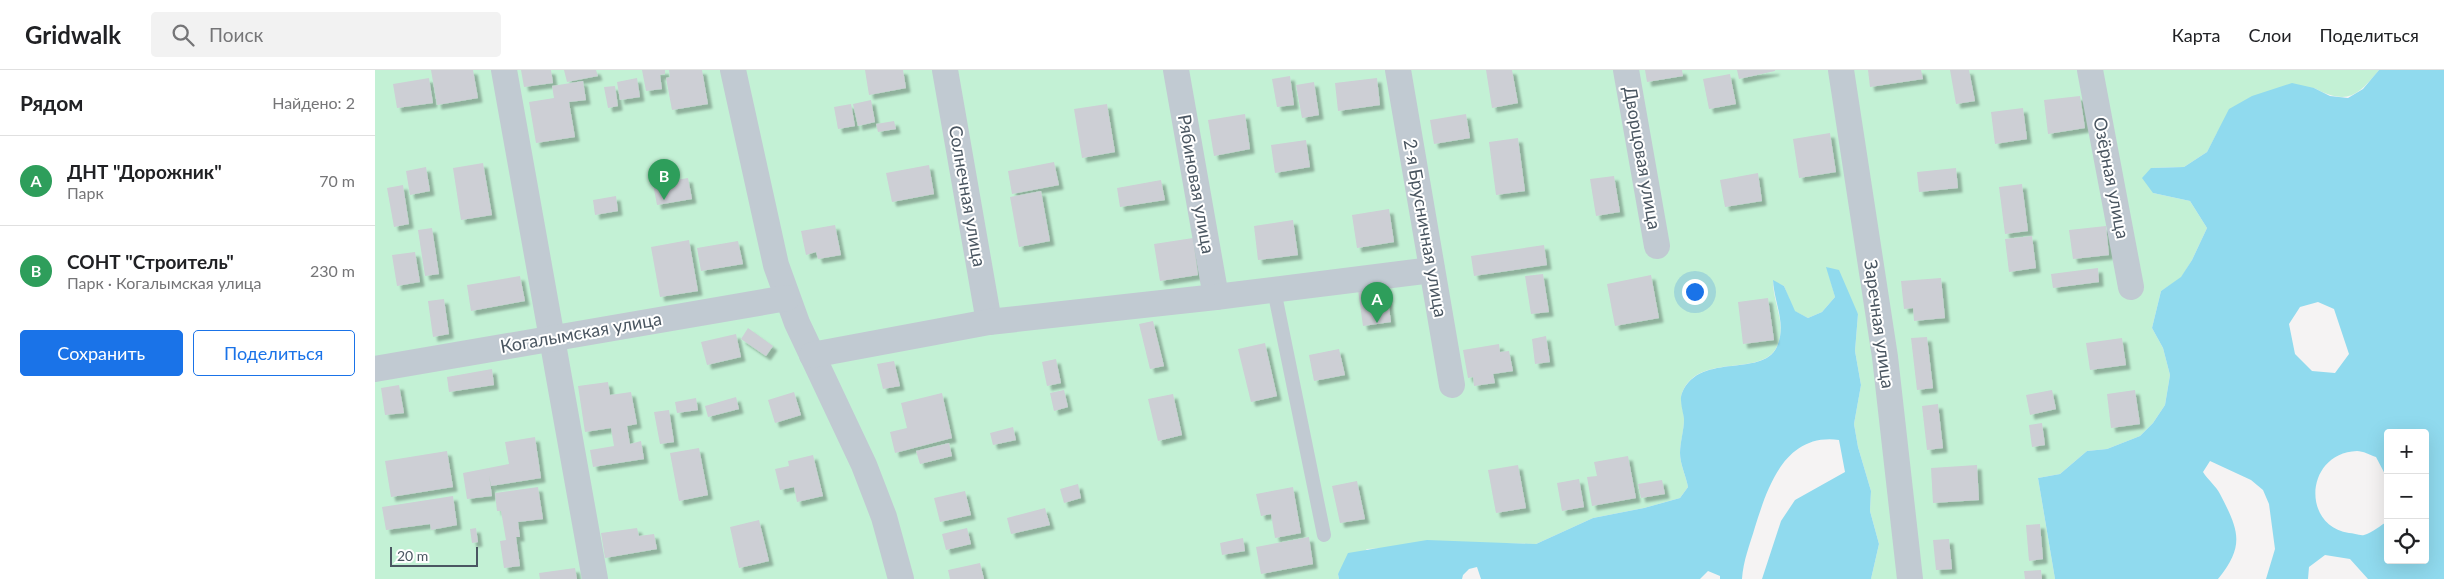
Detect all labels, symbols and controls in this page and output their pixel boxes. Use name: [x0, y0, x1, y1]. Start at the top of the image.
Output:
search box: [151, 12, 501, 57]
text: Gridwalk: [25, 20, 121, 49]
icon: search: [169, 21, 197, 49]
text: Поиск: [209, 23, 263, 46]
text: Карта: [2172, 24, 2220, 46]
text: Слои: [2248, 24, 2292, 46]
text: Поделиться: [2320, 24, 2419, 46]
street label: Дворцовая улица: [1620, 85, 1666, 231]
text: Рядом: [20, 90, 83, 115]
text: Найдено: 2: [272, 93, 355, 112]
street label: Рябиновая улица: [1174, 113, 1220, 255]
street label: Озёрная улица: [2089, 115, 2135, 241]
street label: Солнечная улица: [945, 124, 991, 268]
street label: 2-я Брусничная улица: [1399, 137, 1452, 319]
pin: B: [648, 159, 680, 200]
text: ДНТ "Дорожник": [67, 160, 222, 183]
text: A: [30, 171, 42, 190]
text: 70 m: [319, 171, 355, 190]
text: Парк: [67, 183, 104, 202]
text: СОНТ "Строитель": [67, 250, 234, 273]
street label: Заречная улица: [1860, 258, 1900, 390]
text: B: [31, 261, 41, 280]
text: 230 m: [310, 261, 355, 280]
text: Парк · Когалымская улица: [67, 273, 261, 292]
your location: [1682, 279, 1708, 305]
pin: A: [1361, 282, 1393, 323]
street label: Когалымская улица: [498, 307, 663, 357]
button: Сохранить: [20, 330, 183, 376]
button: Поделиться: [193, 330, 355, 376]
map controls: [2384, 429, 2429, 564]
button: +: [2384, 429, 2429, 474]
button: −: [2384, 474, 2429, 519]
button: locate: [2384, 519, 2429, 564]
scale bar: [390, 544, 477, 567]
text: 20 m: [397, 547, 428, 564]

